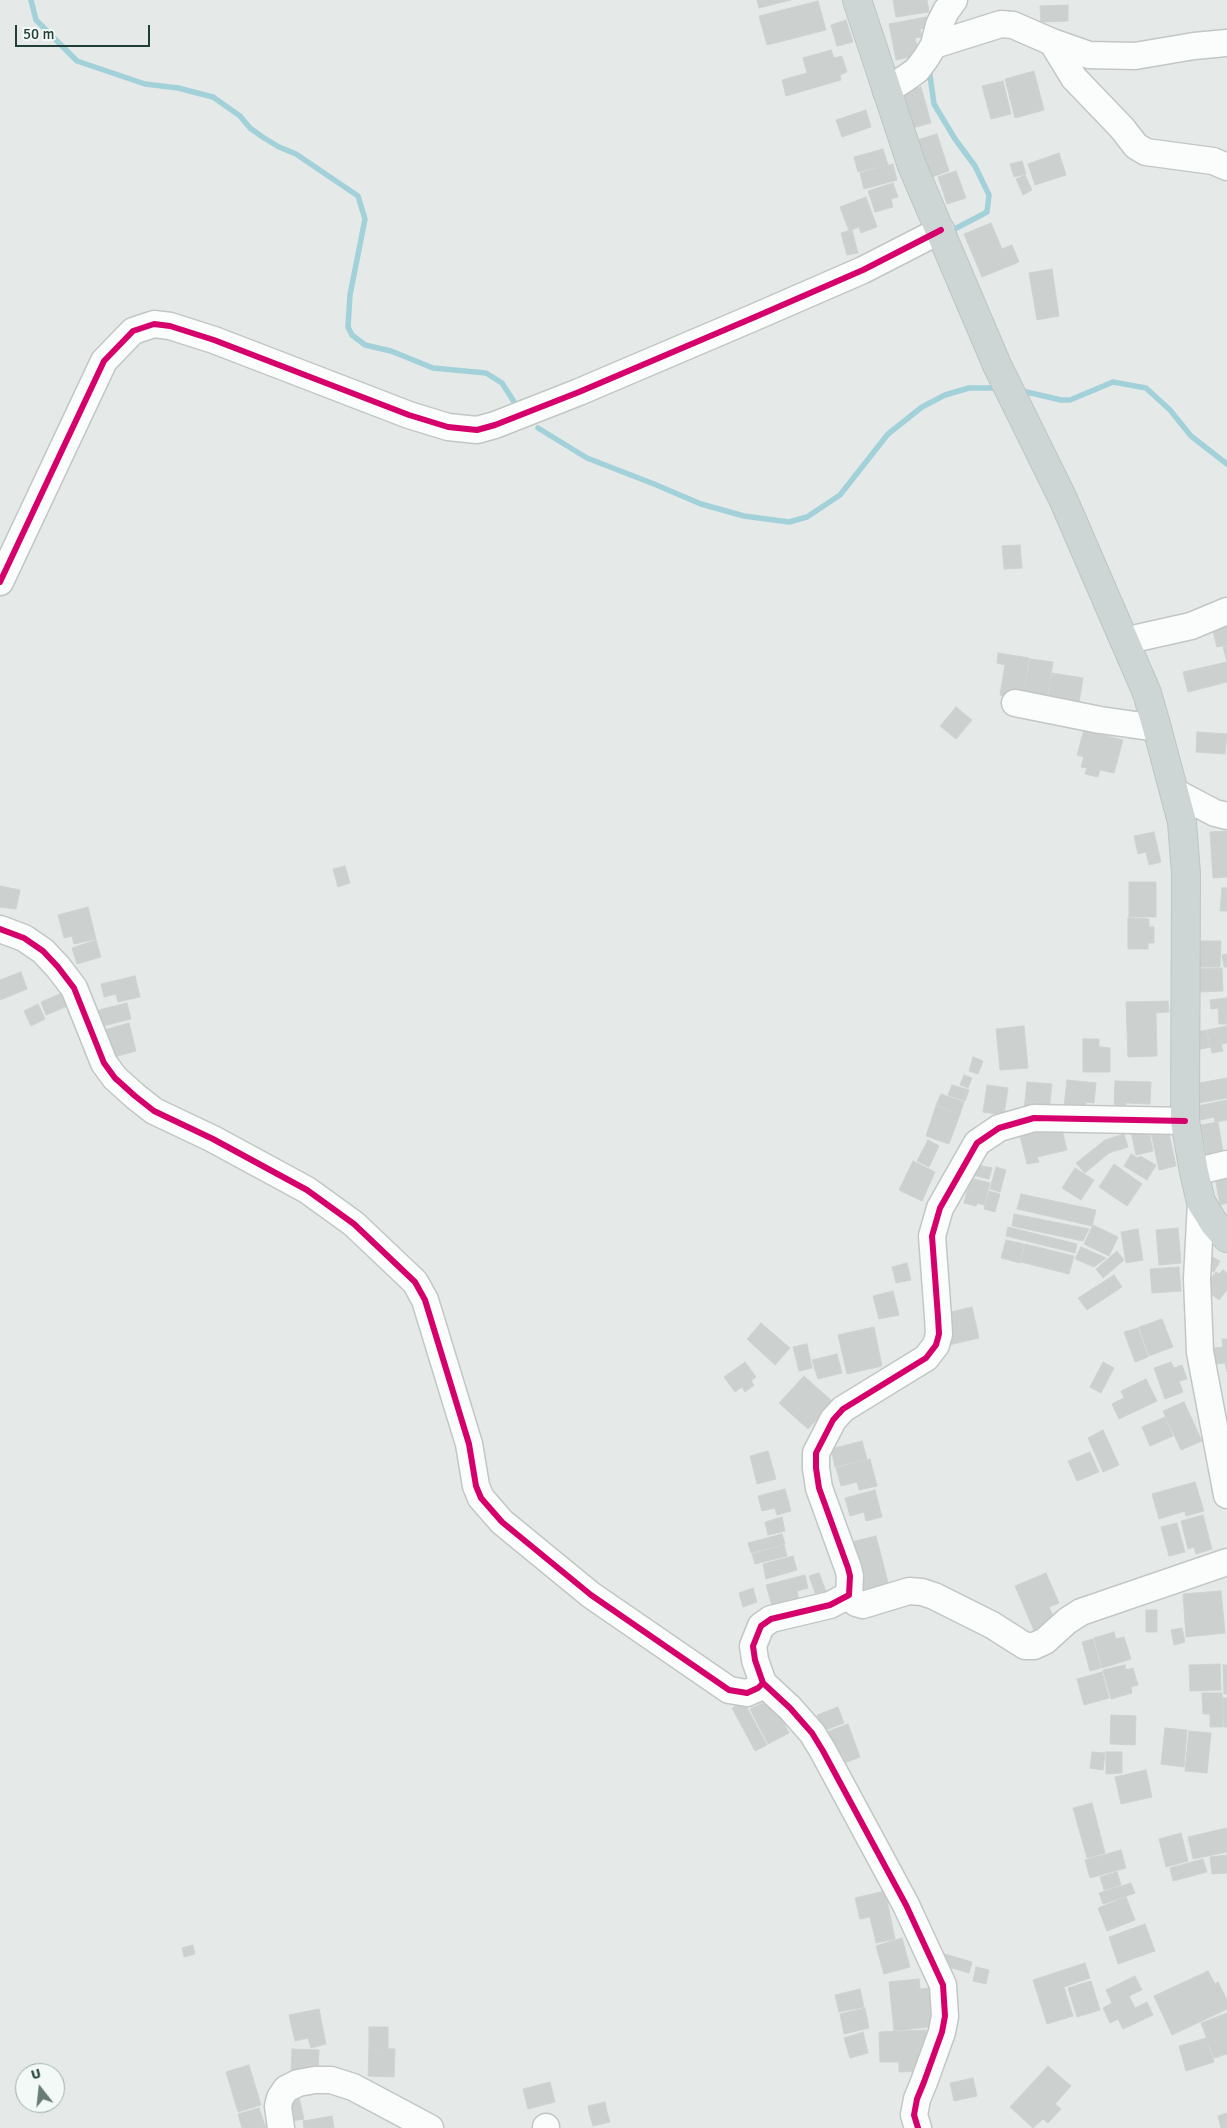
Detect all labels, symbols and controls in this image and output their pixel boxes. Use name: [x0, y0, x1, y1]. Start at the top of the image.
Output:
scale bar: [18, 15, 152, 47]
text: 50 m: [23, 25, 54, 43]
north arrow: [15, 2063, 65, 2113]
text: U: [29, 2065, 43, 2084]

